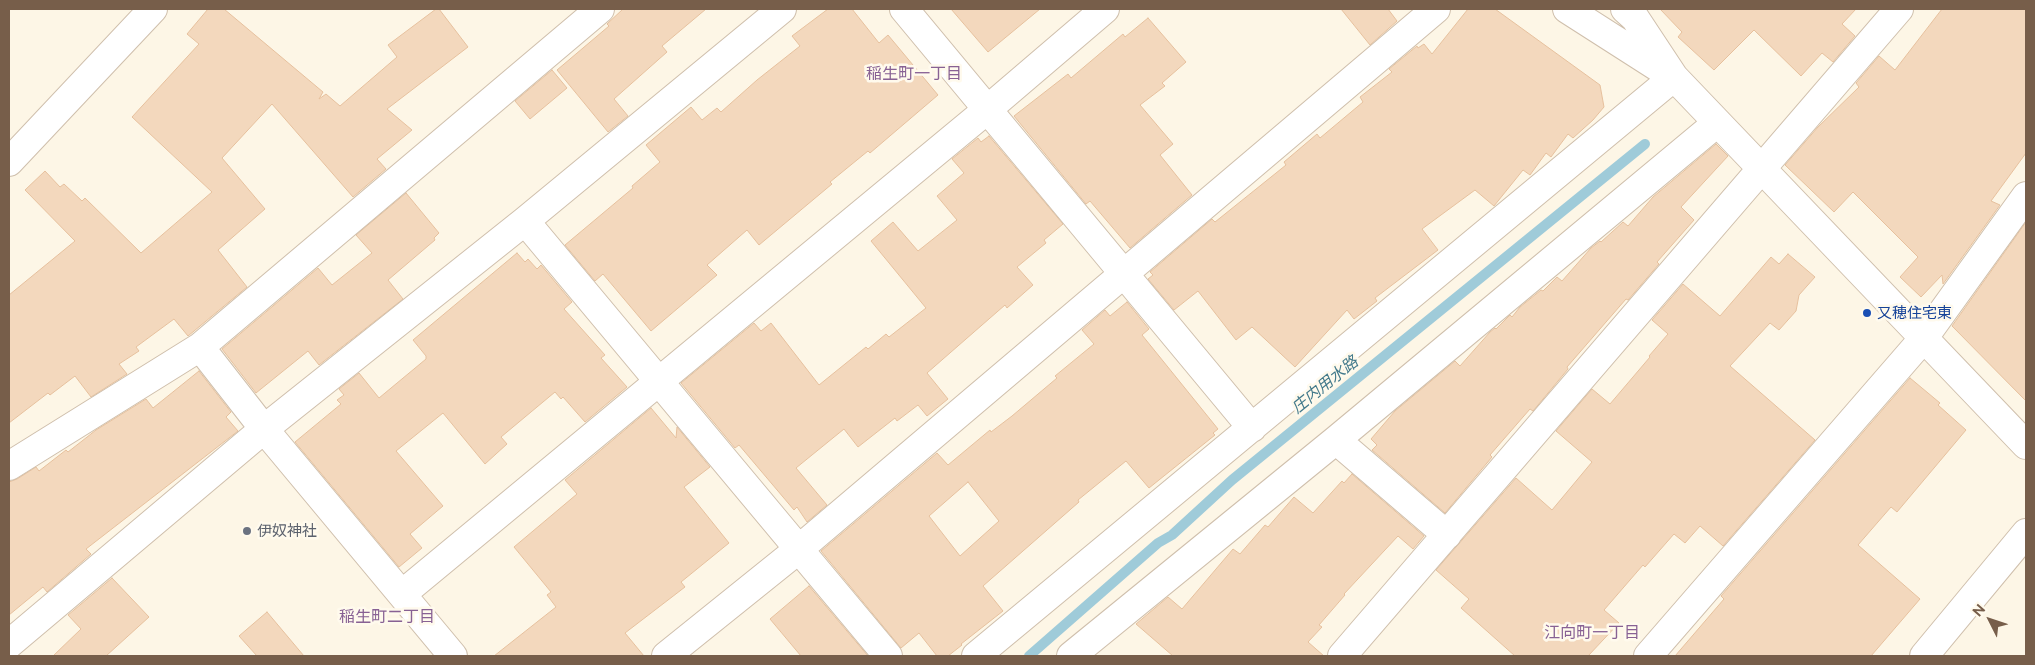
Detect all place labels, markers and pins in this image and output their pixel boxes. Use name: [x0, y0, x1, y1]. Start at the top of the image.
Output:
place label: 又穂住宅東: [1877, 304, 1952, 322]
marker: 又穂住宅東: [1861, 307, 1873, 319]
place label: 伊奴神社: [257, 522, 317, 540]
marker: 伊奴神社: [241, 525, 253, 537]

